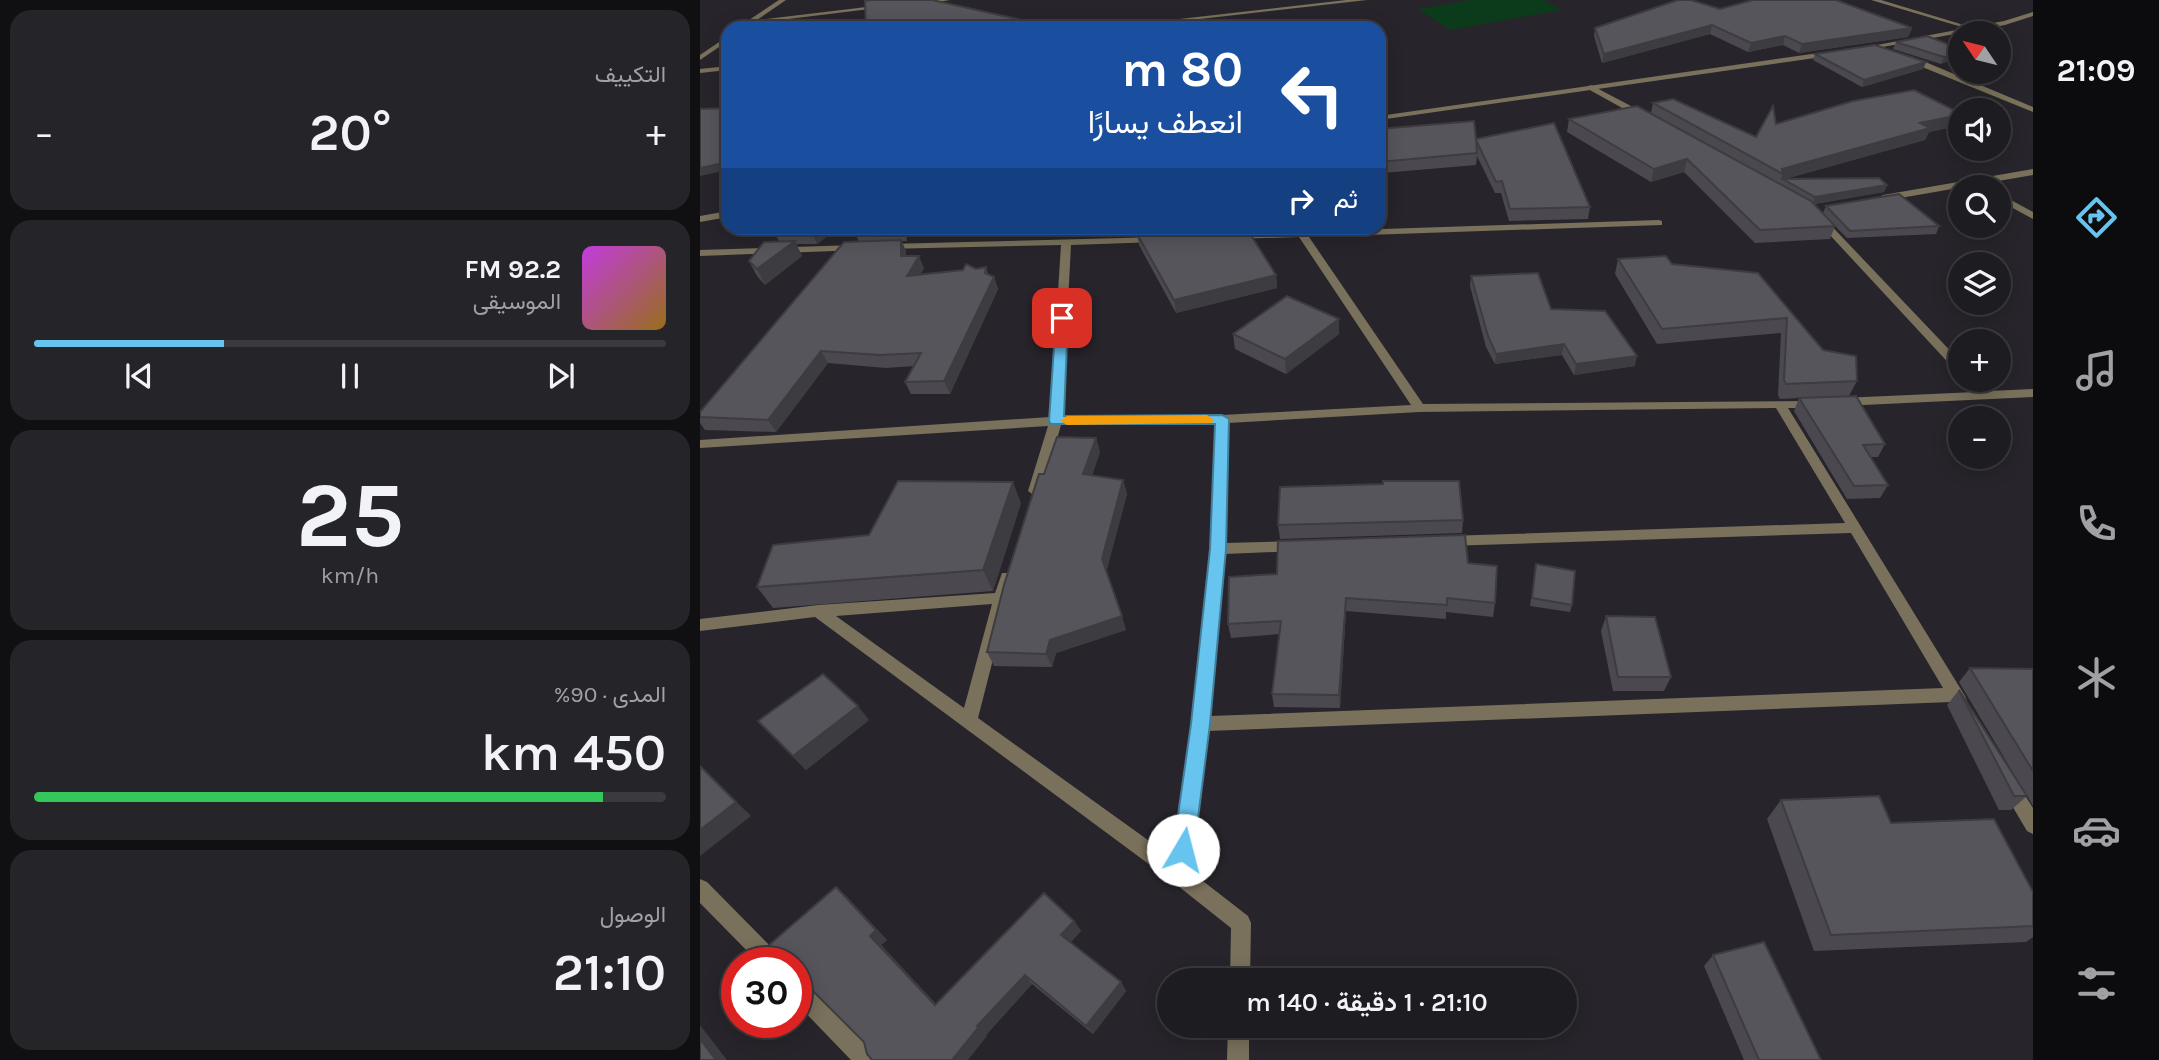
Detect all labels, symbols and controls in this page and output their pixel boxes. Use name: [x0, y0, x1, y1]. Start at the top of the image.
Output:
north arrow: [1948, 21, 2011, 84]
map controls: [1948, 21, 2011, 469]
text: 80 m: [1121, 41, 1243, 98]
icon: left: [1267, 49, 1358, 140]
text: 21:09: [2056, 52, 2136, 89]
text: التكييف: [595, 61, 666, 88]
button: sound: [1948, 98, 2011, 161]
text: 20°: [309, 102, 391, 163]
text: انعطف يسارًا: [1088, 104, 1243, 141]
text: −: [34, 111, 54, 156]
text: +: [646, 111, 666, 156]
button: search: [1948, 175, 2011, 238]
icon: right: [1282, 182, 1320, 220]
text: ثم: [1334, 184, 1358, 215]
icon: directions: [2072, 193, 2121, 242]
button: layers: [1948, 252, 2011, 315]
text: 92.2 FM: [465, 254, 561, 285]
text: الموسيقى: [473, 288, 561, 315]
pin: [1032, 288, 1092, 348]
icon: arrive: [1043, 299, 1081, 337]
button: +: [1948, 329, 2011, 392]
icon: music: [2072, 346, 2121, 395]
icon: previous: [120, 357, 158, 395]
icon: pause: [331, 357, 369, 395]
icon: next: [542, 357, 580, 395]
button: −: [1948, 406, 2011, 469]
text: 25: [296, 463, 404, 569]
icon: phone: [2072, 499, 2121, 548]
text: km/h: [321, 562, 379, 589]
icon: climate: [2072, 653, 2121, 702]
text: المدى · 90%: [554, 681, 666, 708]
text: 450 km: [481, 722, 666, 783]
icon: car: [2072, 806, 2121, 855]
position arrow: [1146, 813, 1220, 887]
text: الوصول: [600, 901, 666, 928]
text: 21:10: [553, 942, 666, 1003]
speed limit sign: 30: [721, 947, 812, 1038]
icon: filters: [2072, 959, 2121, 1008]
text: 21:10 · 1 دقيقة · 140 m: [1246, 987, 1488, 1018]

